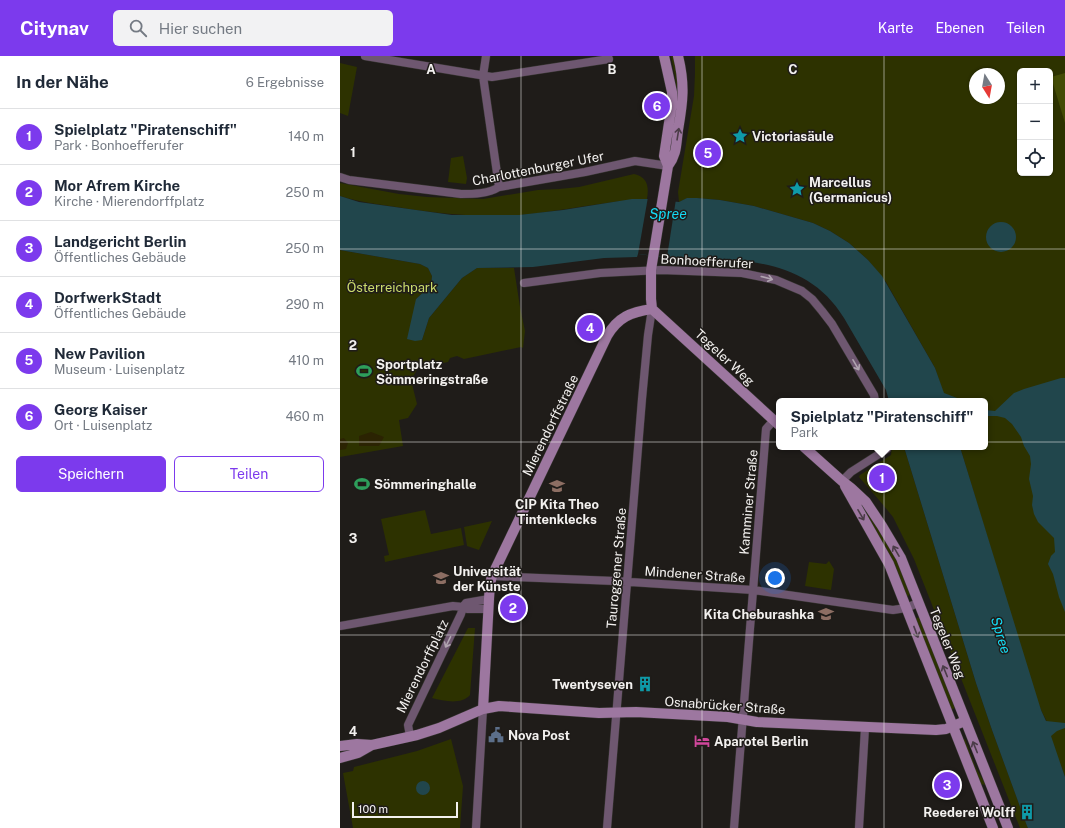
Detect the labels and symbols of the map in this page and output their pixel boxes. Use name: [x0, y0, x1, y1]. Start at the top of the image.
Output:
text: A: [426, 62, 436, 77]
text: B: [608, 62, 617, 77]
text: C: [788, 62, 798, 77]
north arrow: [969, 68, 1005, 104]
pin: 6: [644, 91, 670, 121]
place icon: Victoriasäule: [731, 127, 749, 145]
one-way arrow: [674, 128, 682, 141]
place label: Victoriasäule: [752, 129, 834, 144]
pin: 5: [695, 138, 721, 168]
text: 1: [350, 145, 356, 160]
street label: Charlottenburger Ufer: [471, 148, 605, 189]
place label: Marcellus (Germanicus): [809, 175, 892, 205]
place icon: Marcellus (Germanicus): [788, 180, 806, 198]
water label: Spree: [649, 206, 687, 222]
street label: Bonhoefferufer: [660, 252, 754, 271]
one-way arrow: [760, 275, 773, 282]
park label: Österreichpark: [347, 280, 437, 295]
pin: 4: [577, 313, 603, 343]
street label: Tegeler Weg: [692, 326, 757, 389]
text: 2: [349, 338, 357, 353]
place label: Sportplatz Sömmeringstraße: [376, 357, 488, 387]
one-way arrow: [852, 359, 860, 370]
sports icon: Sportplatz Sömmeringstraße: [355, 362, 373, 380]
street label: Mierendorffstraße: [519, 372, 581, 478]
street label: Kamminer Straße: [736, 449, 761, 555]
pin: 1: [869, 463, 895, 493]
sports icon: Sömmeringhalle: [353, 475, 371, 493]
place label: Sömmeringhalle: [374, 477, 476, 492]
school or university icon: CIP Kita Theo Tintenklecks: [548, 477, 566, 495]
place label: CIP Kita Theo Tintenklecks: [515, 497, 599, 527]
street label: Tauroggener Straße: [604, 507, 629, 629]
one-way arrow: [858, 509, 866, 521]
text: 3: [349, 531, 358, 546]
one-way arrow: [892, 545, 900, 557]
street label: Mindener Straße: [644, 563, 746, 586]
place label: Universität der Künste: [453, 564, 521, 594]
your location: [765, 568, 785, 588]
school or university icon: Universität der Künste: [432, 569, 450, 587]
pin: 2: [500, 593, 526, 623]
school or university icon: Kita Cheburashka: [817, 605, 835, 623]
street label: Tegeler Weg: [926, 605, 969, 681]
place label: Kita Cheburashka: [704, 607, 814, 622]
water label: Spree: [988, 615, 1014, 656]
street label: Mierendorffplatz: [393, 617, 452, 715]
one-way arrow: [913, 626, 920, 638]
one-way arrow: [444, 636, 451, 648]
one-way arrow: [941, 665, 949, 677]
building icon: Twentyseven: [636, 675, 654, 693]
place label: Twentyseven: [552, 677, 633, 692]
street label: Osnabrücker Straße: [664, 694, 786, 717]
text: 4: [349, 724, 358, 739]
public building icon: Nova Post: [487, 726, 505, 744]
place label: Nova Post: [508, 728, 570, 743]
hotel icon: Aparotel Berlin: [693, 732, 711, 750]
place label: Aparotel Berlin: [714, 734, 808, 749]
one-way arrow: [971, 742, 979, 754]
pin: 3: [934, 770, 960, 800]
scale bar: [352, 800, 458, 819]
building icon: Reederei Wolff: [1018, 803, 1036, 821]
place label: Reederei Wolff: [923, 805, 1015, 820]

